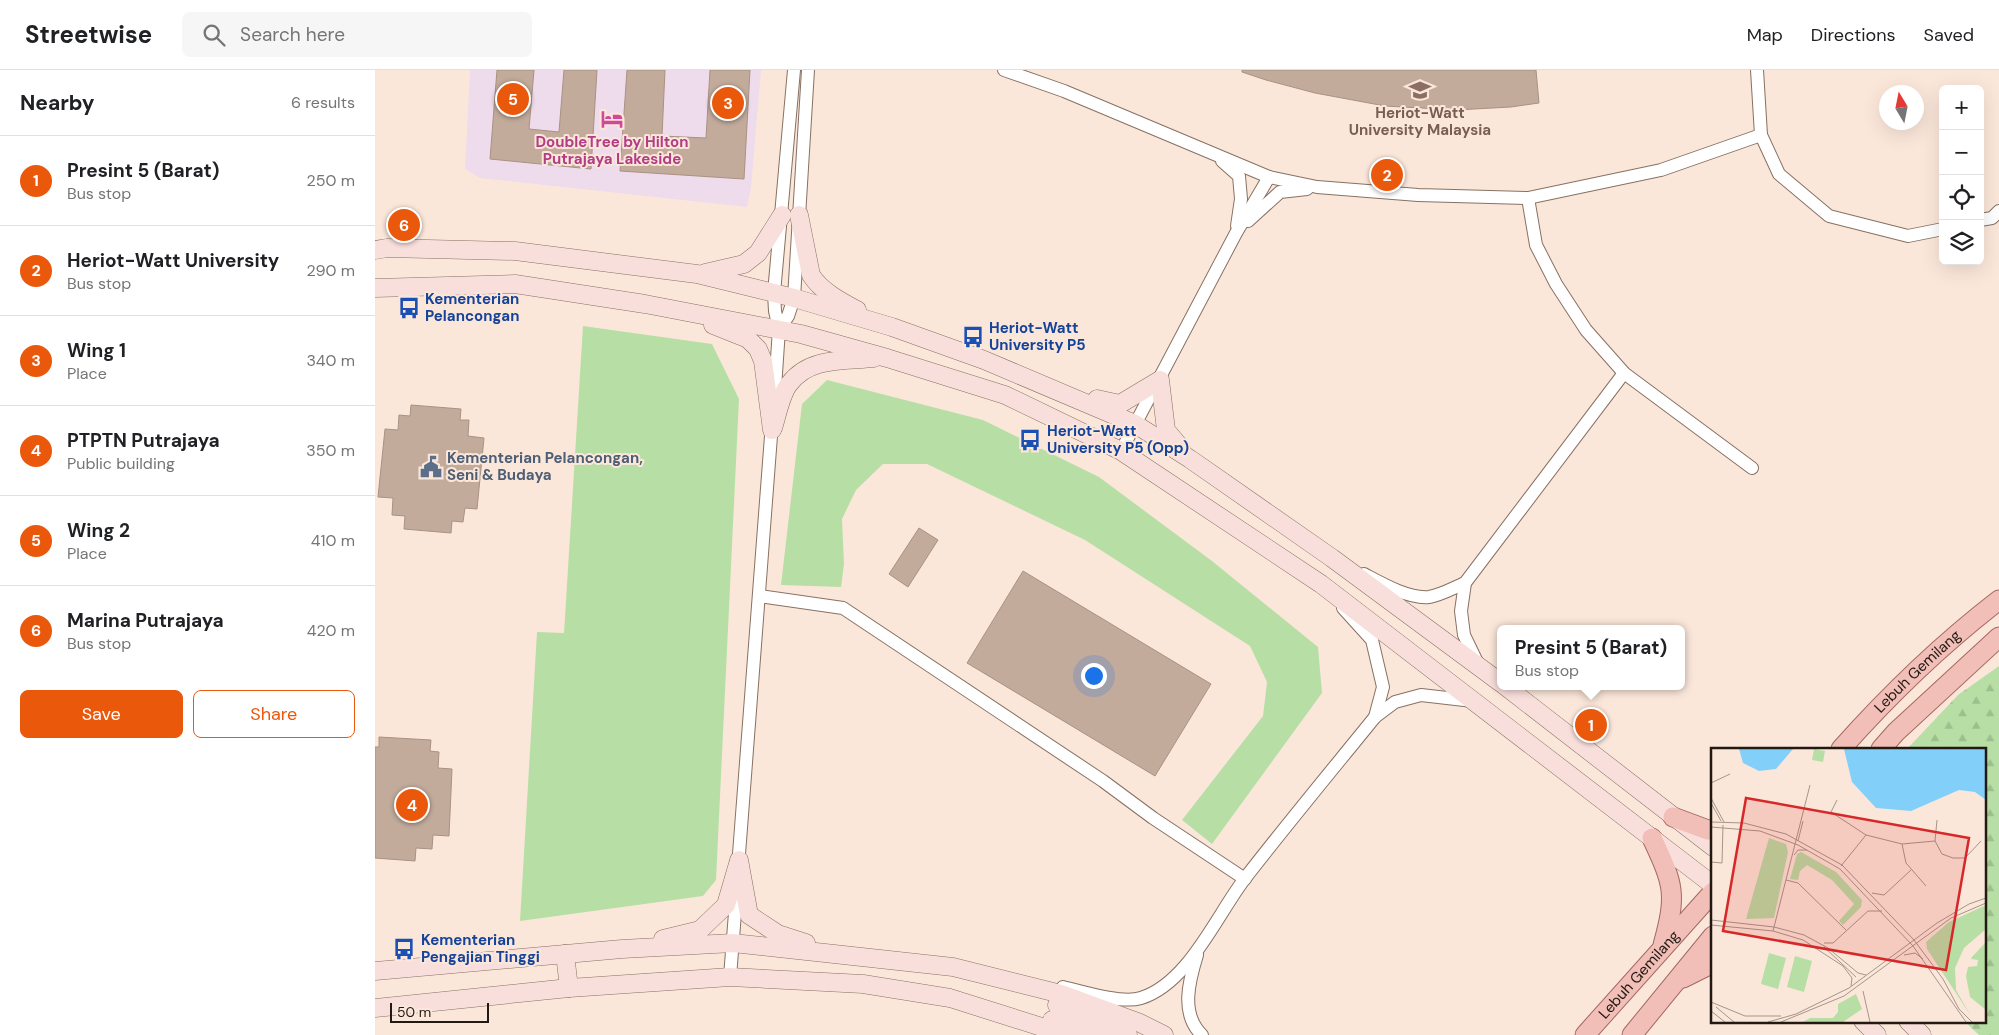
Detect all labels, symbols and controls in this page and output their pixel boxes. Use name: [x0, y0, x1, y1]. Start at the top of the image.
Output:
search box: [182, 12, 532, 57]
text: Streetwise: [25, 19, 152, 50]
icon: search: [200, 21, 228, 49]
text: Search here: [240, 22, 345, 47]
text: Map: [1747, 23, 1783, 47]
text: Directions: [1811, 23, 1896, 47]
text: Saved: [1924, 23, 1974, 47]
school or university icon: Heriot-Watt University Malaysia: [1407, 77, 1433, 103]
pin: 5: [497, 80, 529, 118]
pin: 3: [712, 84, 744, 122]
north arrow: [1879, 85, 1924, 130]
map controls: [1939, 85, 1984, 265]
button: +: [1939, 85, 1984, 130]
text: Nearby: [20, 89, 94, 117]
text: 6 results: [291, 92, 355, 113]
place label: Heriot-Watt University Malaysia: [1349, 103, 1491, 140]
hotel icon: DoubleTree by Hilton Putrajaya Lakeside: [599, 106, 625, 132]
button: −: [1939, 130, 1984, 175]
place label: DoubleTree by Hilton Putrajaya Lakeside: [536, 132, 688, 169]
pin: 2: [1371, 156, 1403, 194]
text: Presint 5 (Barat): [67, 158, 219, 183]
text: 1: [33, 170, 39, 191]
text: 250 m: [307, 170, 355, 191]
button: locate: [1939, 175, 1984, 220]
text: Bus stop: [67, 183, 131, 204]
pin: 6: [388, 206, 420, 244]
button: layers: [1939, 220, 1984, 265]
text: Heriot-Watt University: [67, 248, 279, 273]
text: 2: [31, 260, 41, 281]
text: 290 m: [306, 260, 355, 281]
text: Bus stop: [67, 273, 131, 294]
place label: Kementerian Pelancongan: [425, 289, 519, 326]
bus stop icon: Kementerian Pelancongan: [396, 295, 422, 321]
place label: Heriot-Watt University P5: [989, 318, 1086, 355]
bus stop icon: Heriot-Watt University P5: [960, 324, 986, 350]
text: Wing 1: [67, 338, 126, 363]
text: 3: [31, 350, 41, 371]
text: 340 m: [306, 350, 355, 371]
text: Place: [67, 363, 107, 384]
place label: Heriot-Watt University P5 (Opp): [1047, 421, 1189, 458]
bus stop icon: Heriot-Watt University P5 (Opp): [1017, 427, 1043, 453]
text: PTPTN Putrajaya: [67, 428, 220, 453]
text: 4: [31, 440, 41, 461]
text: 350 m: [306, 440, 355, 461]
place label: Kementerian Pelancongan, Seni & Budaya: [447, 448, 643, 485]
text: Public building: [67, 453, 175, 474]
public building icon: Kementerian Pelancongan, Seni & Budaya: [418, 454, 444, 480]
text: Wing 2: [67, 518, 130, 543]
text: 5: [31, 530, 41, 551]
text: 410 m: [311, 530, 355, 551]
text: Place: [67, 543, 107, 564]
text: Marina Putrajaya: [67, 608, 224, 633]
text: 6: [31, 620, 41, 641]
text: 420 m: [307, 620, 355, 641]
popup: [1497, 625, 1685, 690]
street label: Lebuh Gemilang: [1870, 625, 1965, 717]
text: Bus stop: [67, 633, 131, 654]
text: Presint 5 (Barat): [1515, 635, 1667, 660]
text: Bus stop: [1515, 660, 1579, 681]
your location: [1081, 663, 1107, 689]
button: Save: [20, 690, 183, 738]
button: Share: [193, 690, 355, 738]
pin: 1: [1575, 706, 1607, 744]
inset map: [1711, 748, 1987, 1022]
pin: 4: [396, 786, 428, 824]
street label: Lebuh Gemilang: [1594, 926, 1684, 1023]
place label: Kementerian Pengajian Tinggi: [421, 930, 540, 967]
bus stop icon: Kementerian Pengajian Tinggi: [391, 936, 417, 962]
scale bar: [390, 1000, 489, 1023]
text: 50 m: [397, 1003, 431, 1021]

